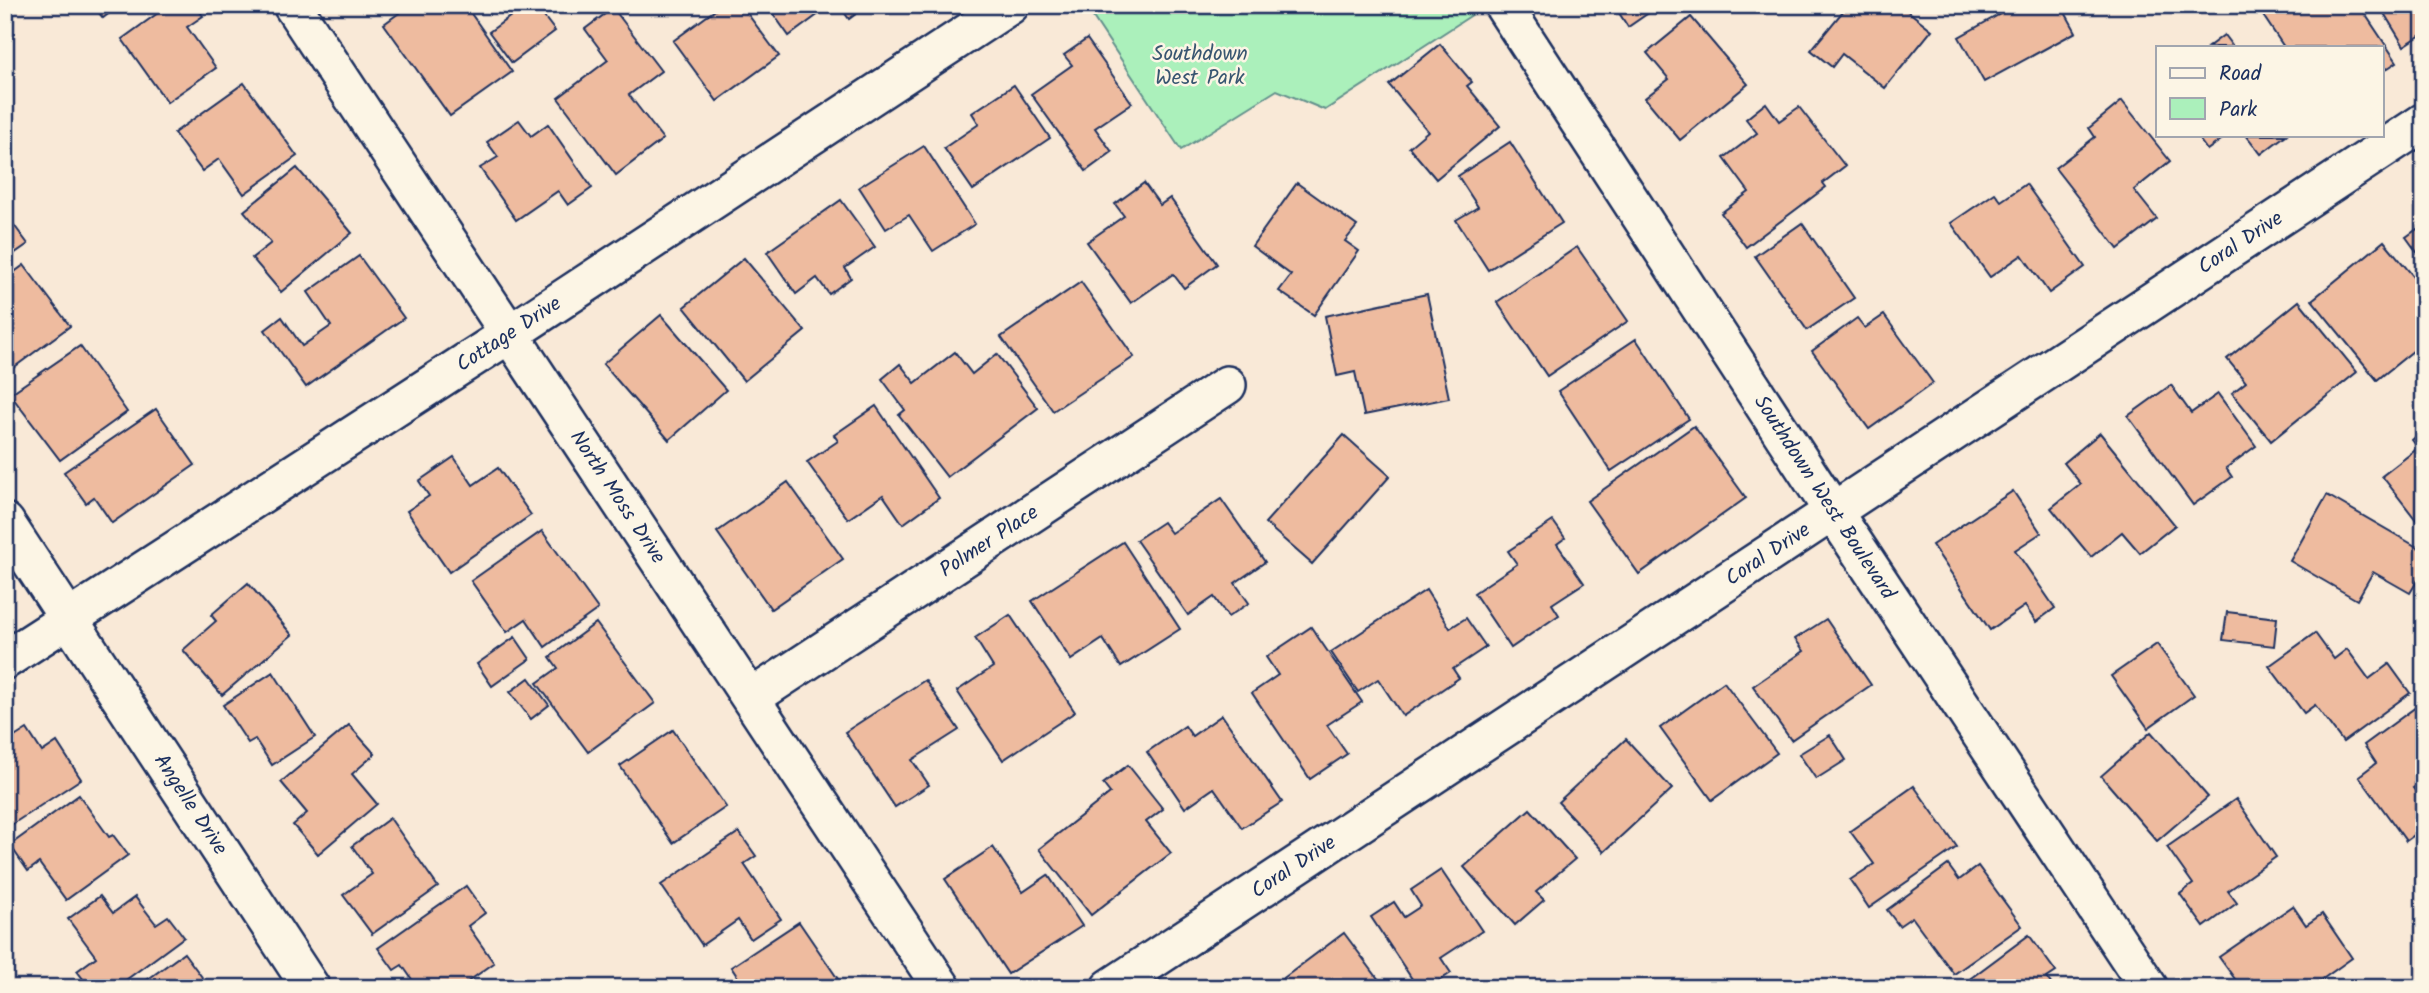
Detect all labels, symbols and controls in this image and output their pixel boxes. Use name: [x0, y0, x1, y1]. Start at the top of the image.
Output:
park label: Southdown West Park: [1152, 38, 1248, 95]
legend: [2156, 46, 2384, 136]
text: Road: [2219, 58, 2262, 91]
text: Park: [2219, 94, 2257, 127]
street label: Coral Drive: [2191, 202, 2290, 283]
street label: Cottage Drive: [450, 287, 569, 381]
street label: Southdown West Boulevard: [1745, 388, 1904, 607]
street label: North Moss Drive: [561, 423, 674, 571]
street label: Polmer Place: [933, 496, 1046, 586]
street label: Coral Drive: [1719, 514, 1818, 595]
street label: Angelle Drive: [145, 747, 236, 862]
street label: Coral Drive: [1244, 826, 1343, 907]

